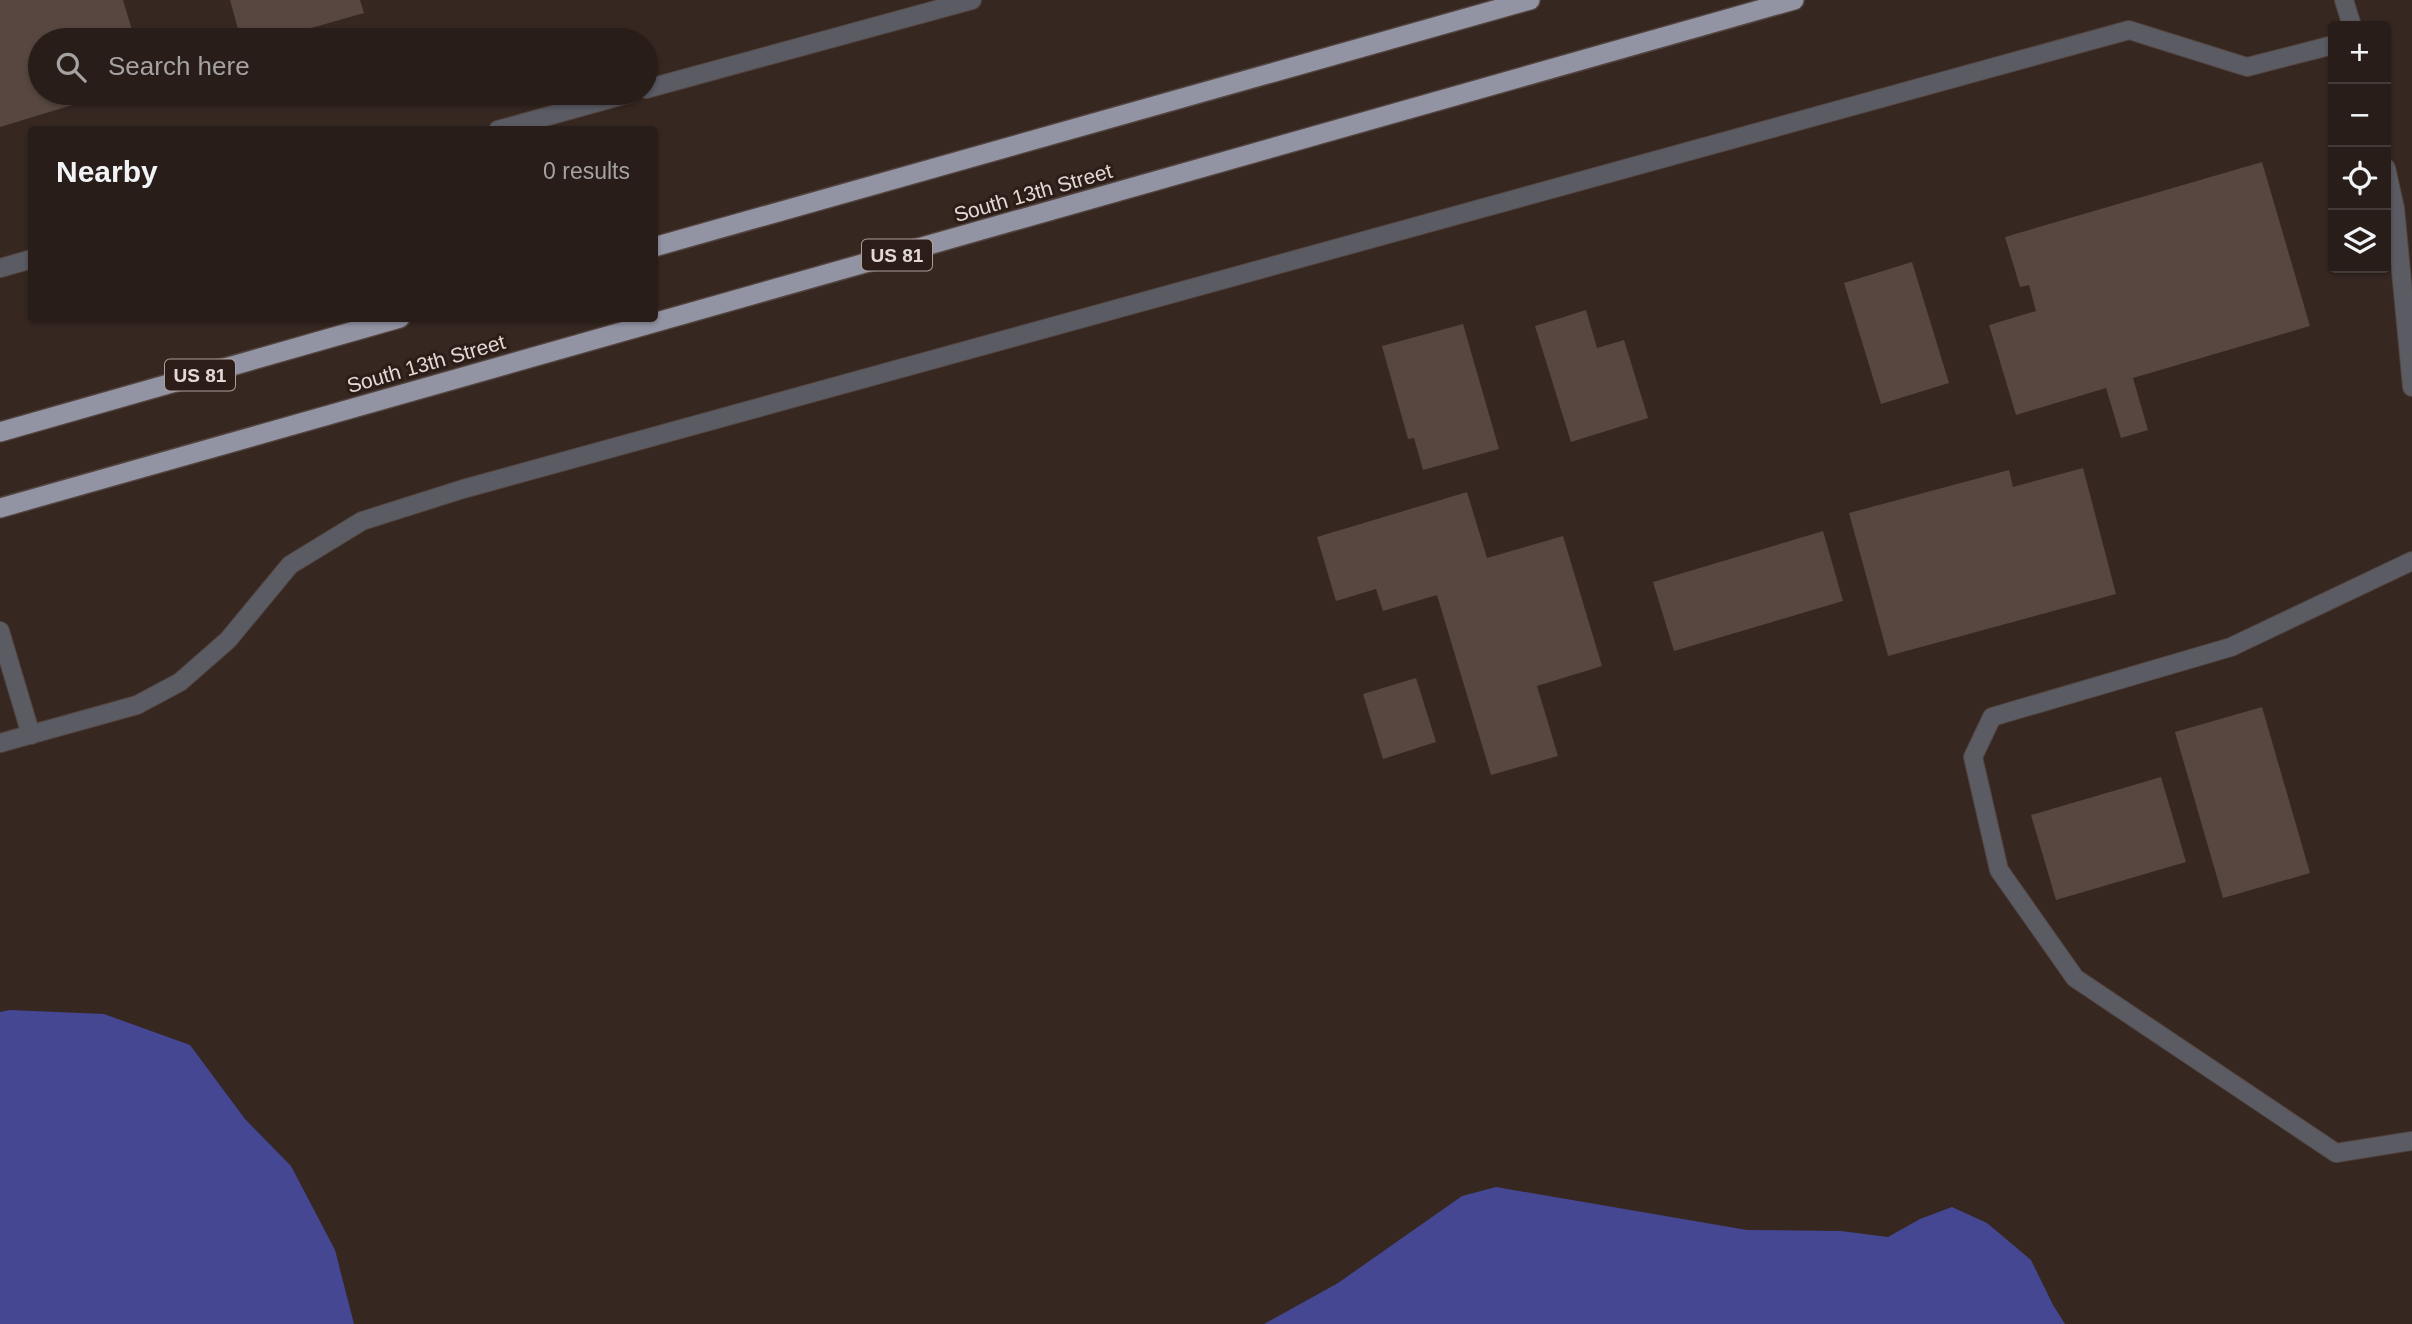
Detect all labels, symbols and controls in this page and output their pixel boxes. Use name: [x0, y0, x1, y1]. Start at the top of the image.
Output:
map controls: [2328, 21, 2391, 273]
button: +: [2328, 21, 2391, 84]
search box: [28, 28, 658, 105]
icon: search: [52, 48, 90, 86]
text: Search here: [108, 51, 250, 81]
button: −: [2328, 84, 2391, 147]
button: locate: [2328, 147, 2391, 210]
text: Nearby: [56, 155, 158, 188]
text: 0 results: [543, 158, 630, 184]
street label: South 13th Street: [951, 159, 1115, 226]
button: layers: [2328, 210, 2391, 273]
road number: US 81: [862, 240, 932, 270]
street label: South 13th Street: [344, 330, 508, 397]
road number: US 81: [165, 360, 235, 390]

